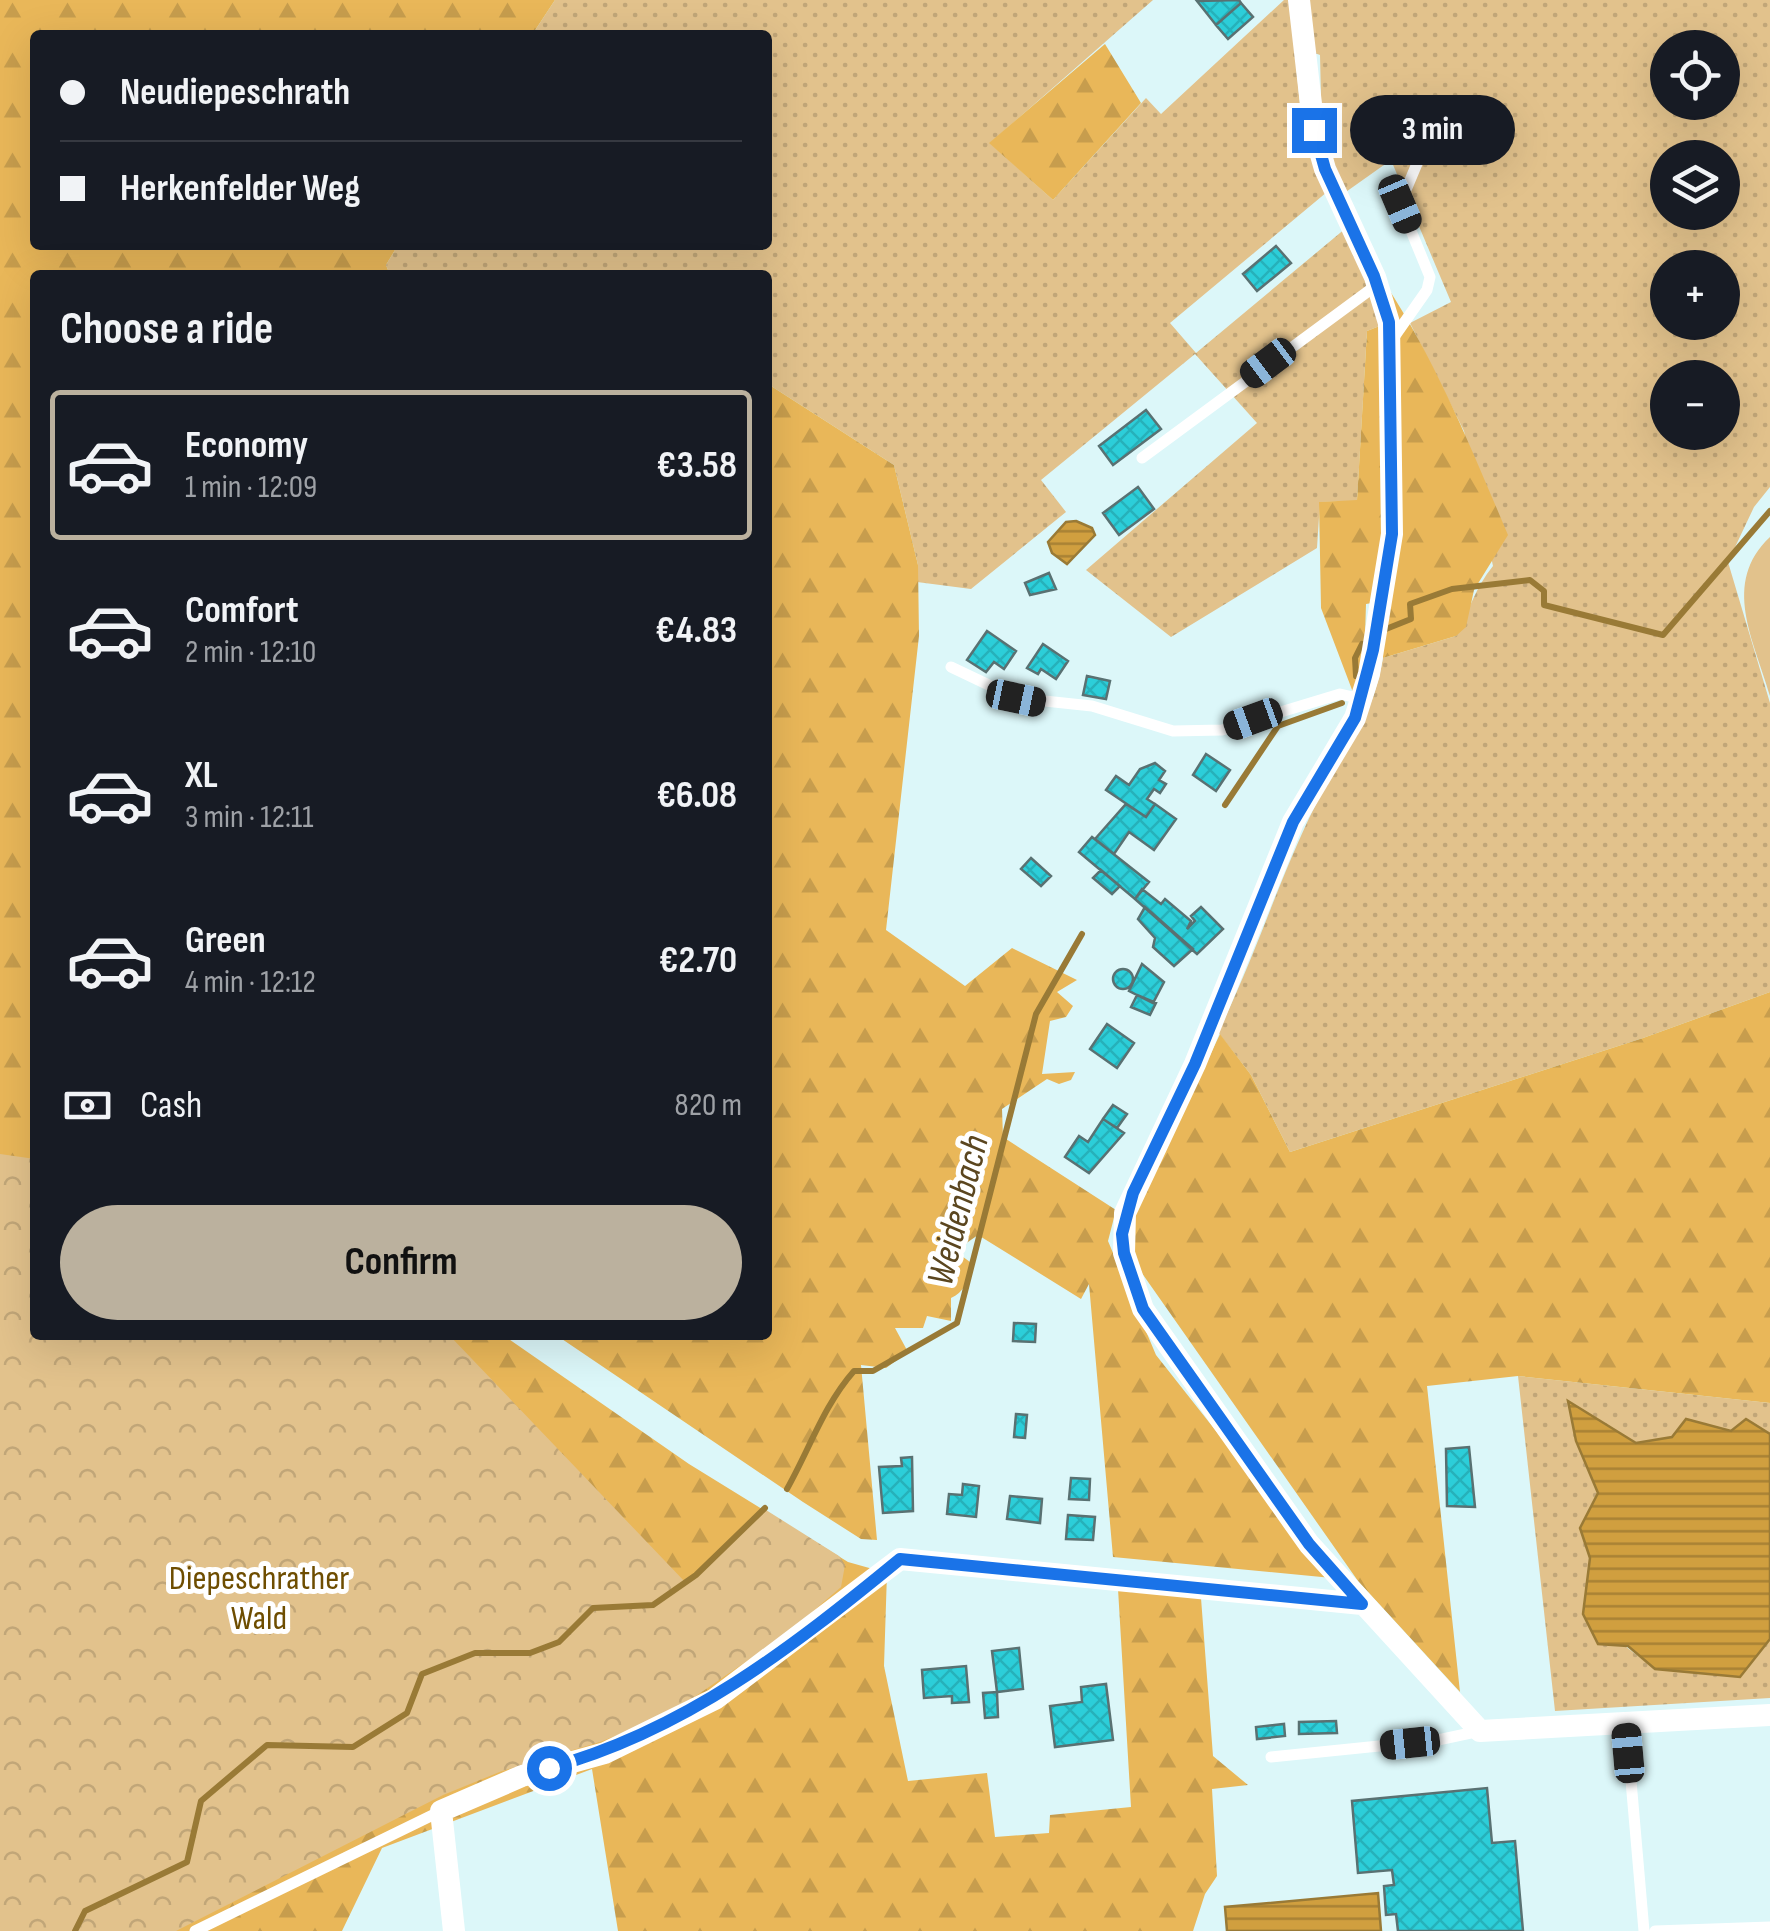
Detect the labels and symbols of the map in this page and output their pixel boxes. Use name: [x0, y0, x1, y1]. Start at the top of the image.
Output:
callout: 3 min: [1349, 95, 1514, 165]
route end: [1292, 108, 1337, 153]
car: [1374, 171, 1426, 237]
car: [1235, 333, 1301, 393]
car: [984, 677, 1048, 719]
car: [1220, 695, 1286, 743]
water label: Weidenbach: [918, 1131, 999, 1290]
park label: Diepeschrather Wald: [169, 1557, 349, 1640]
car: [1610, 1722, 1646, 1784]
car: [1379, 1725, 1441, 1761]
route start: [527, 1746, 572, 1791]

